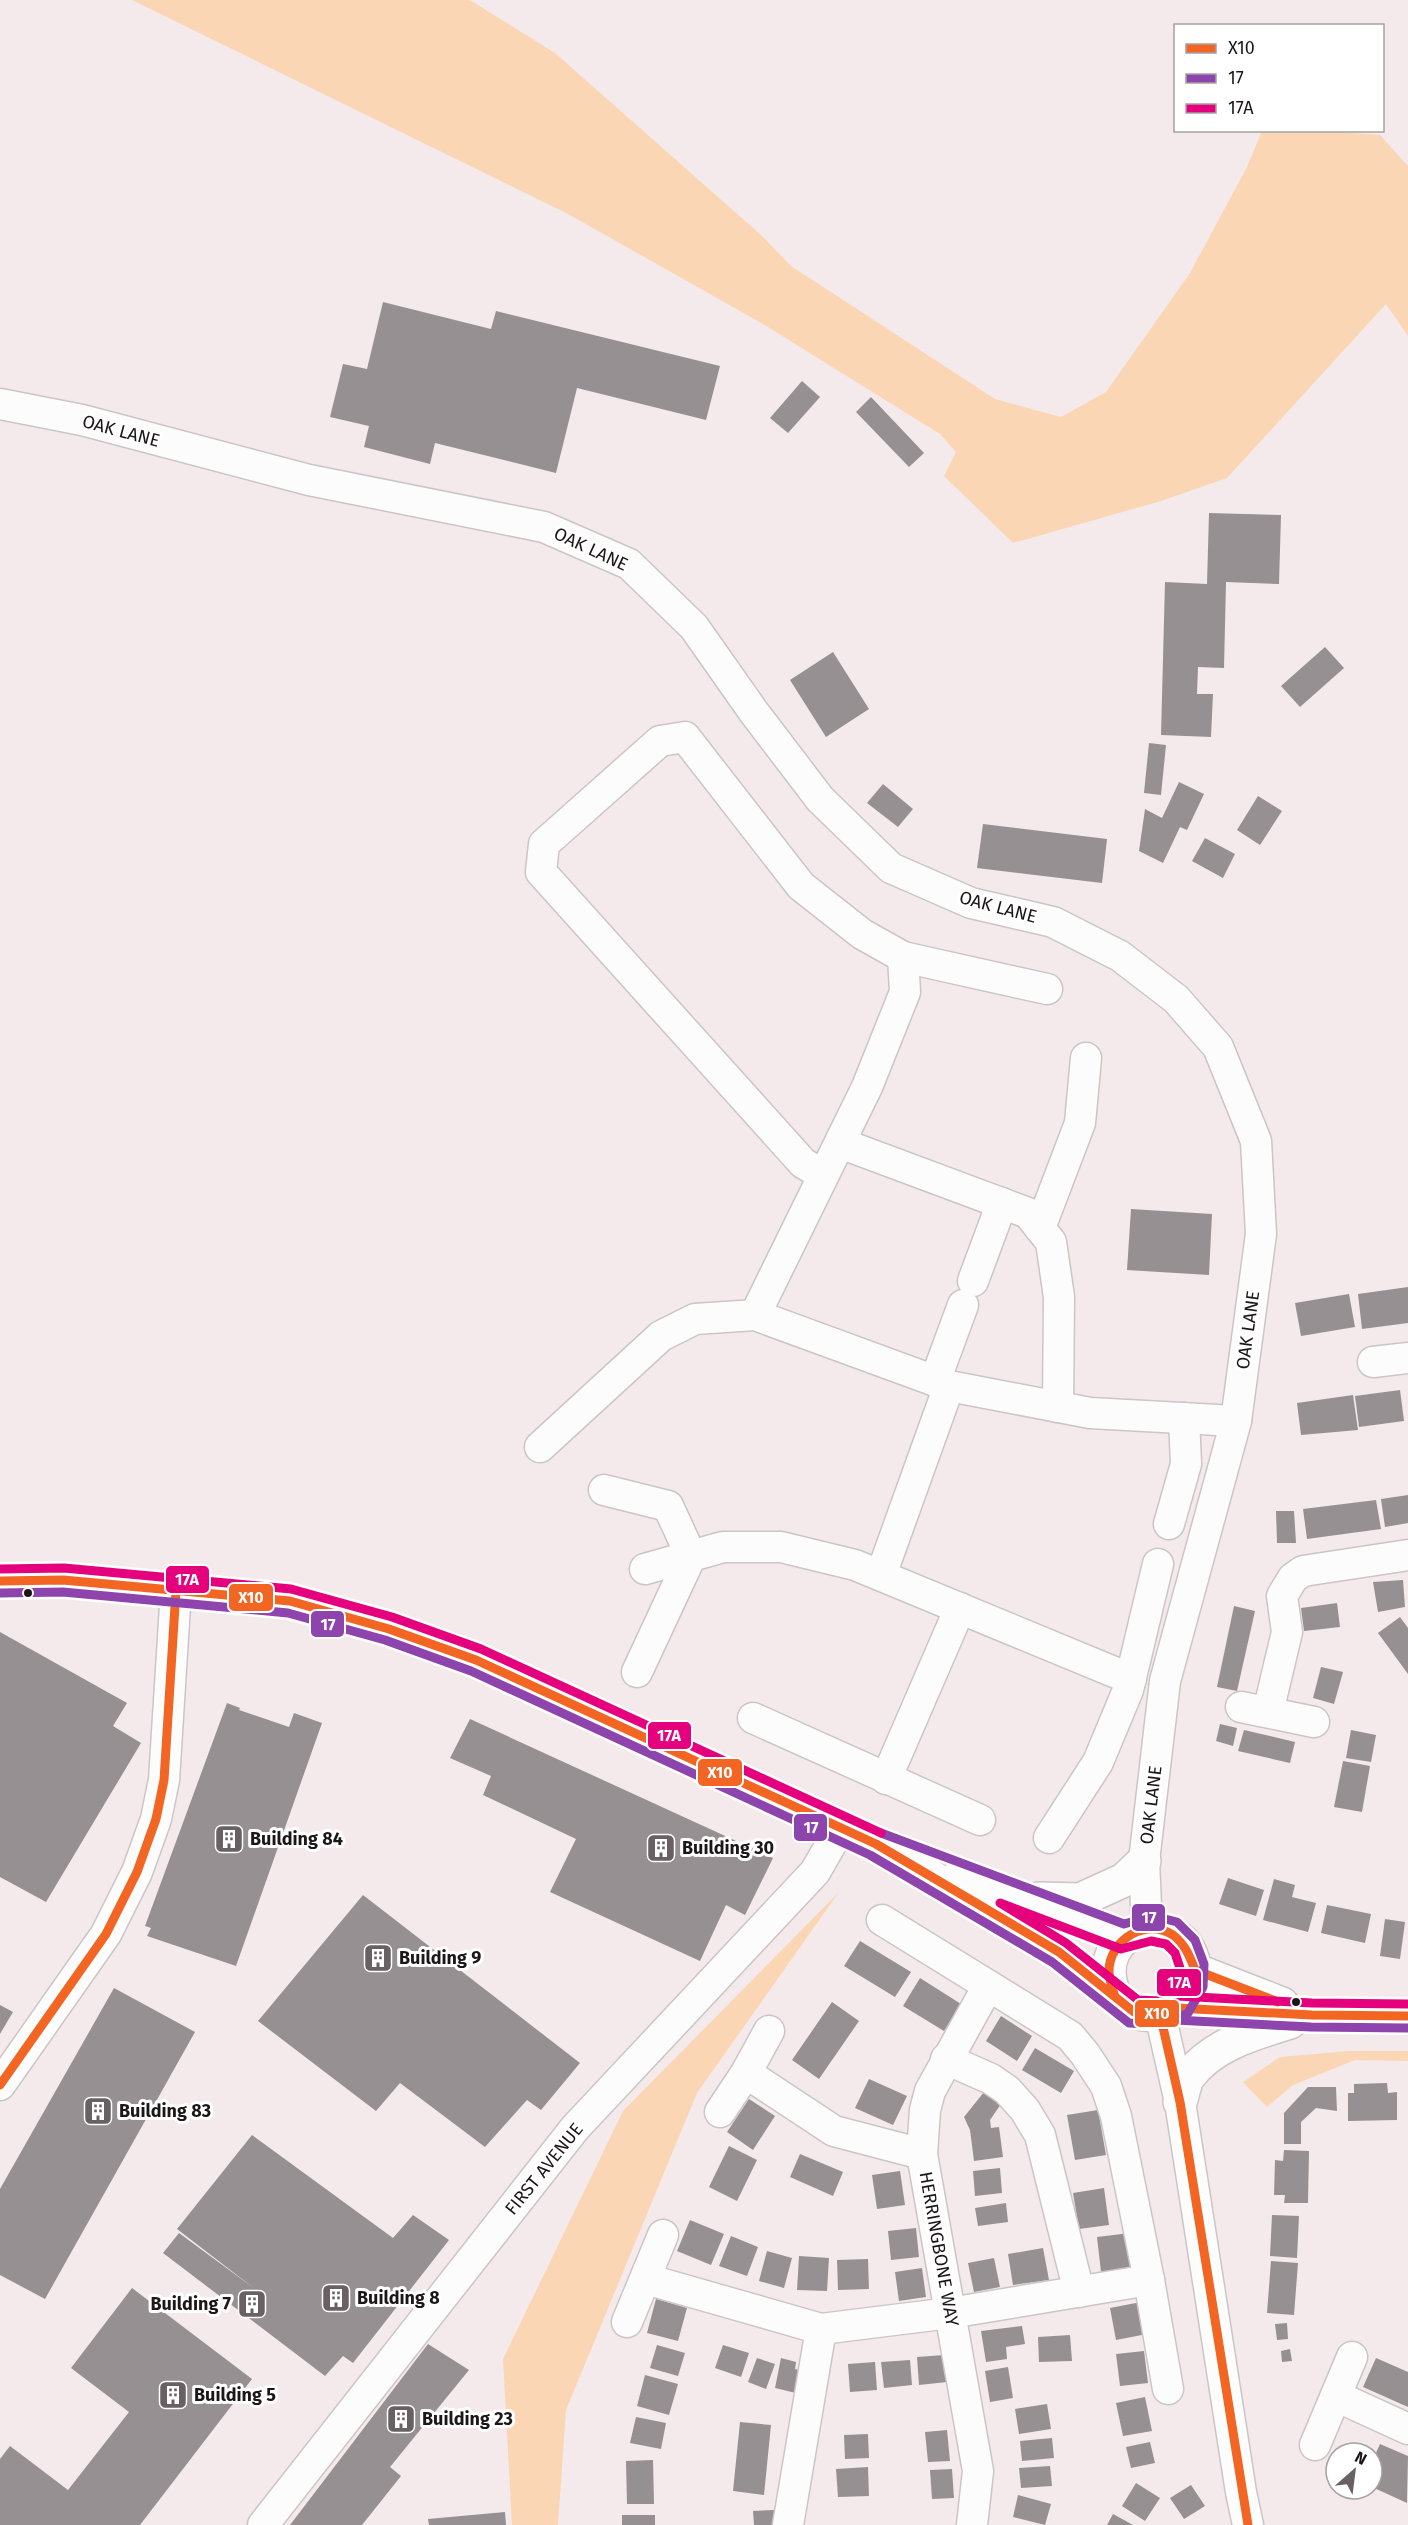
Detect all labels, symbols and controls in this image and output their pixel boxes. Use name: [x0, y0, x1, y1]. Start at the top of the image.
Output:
legend: [1174, 24, 1384, 132]
text: X10: [1228, 37, 1255, 59]
text: 17: [1228, 67, 1244, 89]
text: 17A: [1228, 97, 1254, 119]
street label: OAK LANE: [80, 410, 162, 452]
street label: OAK LANE: [550, 522, 632, 576]
street label: OAK LANE: [957, 886, 1039, 928]
street label: OAK LANE: [1232, 1289, 1264, 1371]
line badge: 17A: [165, 1565, 210, 1594]
text: 17A: [175, 1570, 199, 1589]
line badge: X10: [228, 1583, 274, 1612]
unlabelled marker: [22, 1587, 34, 1599]
text: X10: [237, 1588, 264, 1607]
line badge: 17: [310, 1610, 345, 1638]
text: 17: [321, 1615, 336, 1634]
line badge: 17A: [647, 1721, 692, 1750]
text: 17A: [657, 1726, 681, 1745]
line badge: X10: [697, 1758, 743, 1787]
text: X10: [706, 1763, 733, 1782]
street label: OAK LANE: [1135, 1764, 1167, 1846]
line badge: 17: [793, 1813, 828, 1842]
text: 17: [804, 1818, 819, 1837]
building icon: Building 84: [213, 1823, 245, 1855]
place label: Building 84: [250, 1828, 343, 1850]
building icon: Building 30: [645, 1832, 677, 1864]
place label: Building 30: [682, 1837, 774, 1859]
line badge: 17: [1131, 1903, 1166, 1932]
text: 17: [1142, 1908, 1157, 1927]
building icon: Building 9: [362, 1942, 394, 1974]
place label: Building 9: [399, 1947, 481, 1969]
line badge: 17A: [1156, 1968, 1202, 1997]
text: 17A: [1167, 1973, 1191, 1992]
unlabelled marker: [1290, 1996, 1302, 2008]
line badge: X10: [1134, 1999, 1180, 2028]
text: X10: [1143, 2004, 1170, 2023]
building icon: Building 83: [82, 2095, 114, 2127]
place label: Building 83: [119, 2100, 211, 2122]
street label: FIRST AVENUE: [500, 2119, 588, 2219]
street label: HERRINGBONE WAY: [915, 2170, 963, 2328]
building icon: Building 8: [320, 2282, 352, 2314]
place label: Building 8: [357, 2287, 440, 2309]
building icon: Building 7: [236, 2288, 268, 2320]
place label: Building 7: [150, 2293, 232, 2315]
building icon: Building 5: [157, 2379, 189, 2411]
place label: Building 5: [194, 2384, 276, 2406]
building icon: Building 23: [385, 2403, 417, 2435]
place label: Building 23: [422, 2408, 513, 2430]
north arrow: [1324, 2441, 1384, 2501]
text: N: [1352, 2447, 1370, 2469]

